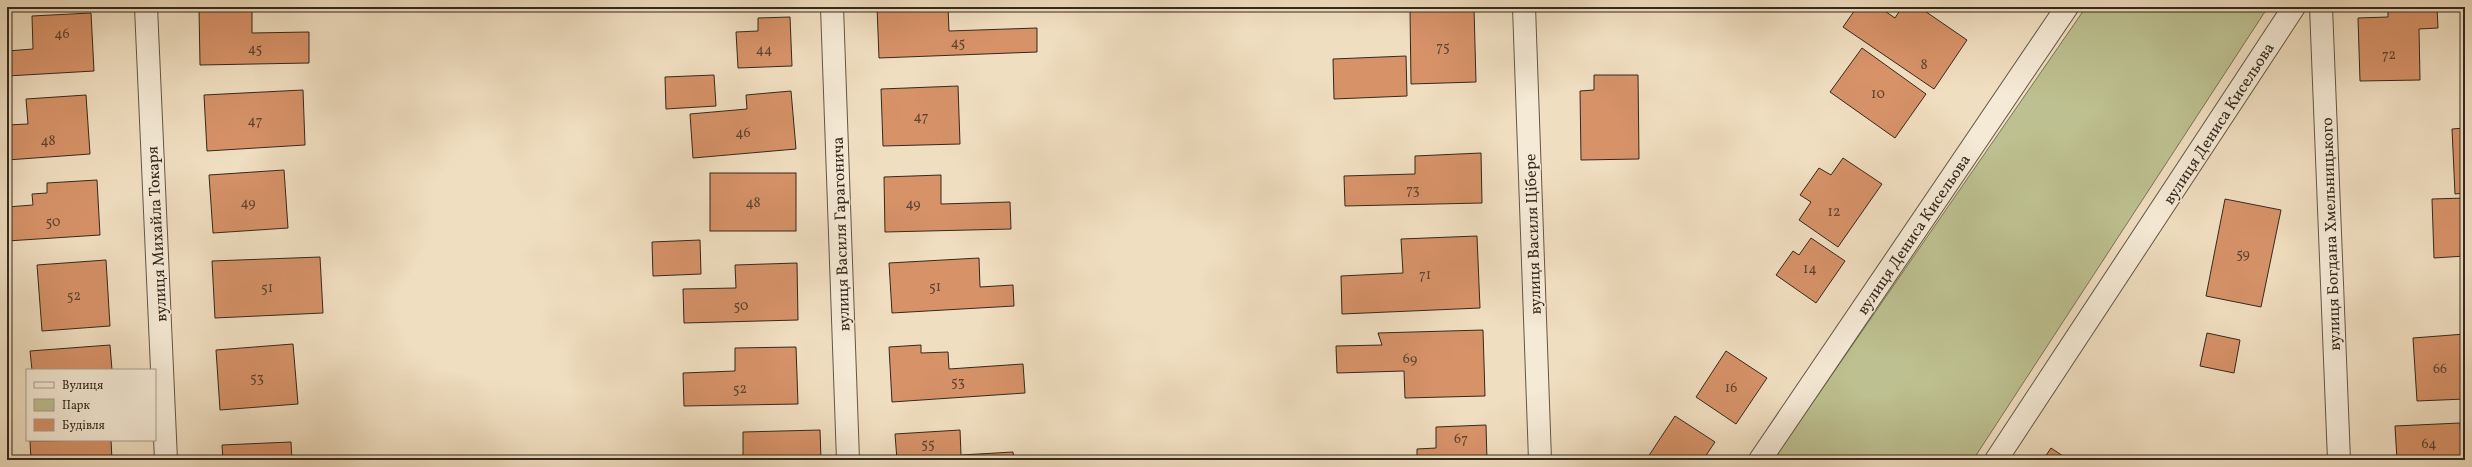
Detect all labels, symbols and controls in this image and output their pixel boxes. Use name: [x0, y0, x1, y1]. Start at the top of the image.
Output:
house number: 46: [54, 25, 70, 44]
house number: 45: [951, 34, 965, 53]
house number: 75: [1436, 38, 1450, 57]
street label: вулиця Дениса Кисельова: [2159, 39, 2280, 209]
house number: 45: [248, 40, 262, 59]
house number: 44: [756, 41, 772, 60]
house number: 72: [2382, 46, 2396, 65]
house number: 8: [1920, 56, 1928, 75]
house number: 10: [1871, 85, 1885, 104]
house number: 47: [913, 108, 929, 127]
house number: 47: [247, 112, 263, 131]
street label: вулиця Богдана Хмельницького: [2317, 117, 2347, 351]
house number: 46: [735, 124, 751, 143]
house number: 48: [40, 132, 56, 151]
street label: вулиця Василя Гарагонича: [828, 136, 856, 332]
street label: вулиця Михайла Токаря: [142, 146, 174, 322]
street label: вулиця Дениса Кисельова: [1853, 151, 1977, 320]
street label: вулиця Василя Цібере: [1520, 153, 1548, 315]
house number: 73: [1406, 181, 1420, 200]
house number: 49: [240, 194, 256, 213]
house number: 48: [745, 194, 761, 213]
house number: 49: [905, 195, 921, 214]
house number: 12: [1828, 203, 1840, 222]
house number: 50: [46, 213, 60, 232]
house number: 59: [2236, 245, 2250, 264]
house number: 14: [1803, 260, 1817, 279]
house number: 71: [1419, 266, 1431, 285]
house number: 51: [929, 278, 941, 297]
house number: 51: [261, 279, 273, 298]
house number: 52: [67, 287, 81, 306]
house number: 50: [734, 297, 748, 316]
house number: 69: [1403, 350, 1417, 369]
house number: 66: [2433, 360, 2447, 379]
legend: [26, 369, 156, 441]
house number: 53: [250, 369, 264, 388]
house number: 53: [951, 373, 965, 392]
text: Вулиця: [62, 378, 103, 394]
house number: 16: [1725, 379, 1737, 398]
house number: 52: [733, 380, 747, 399]
text: Парк: [62, 398, 90, 414]
text: Будівля: [62, 418, 105, 434]
house number: 67: [1454, 430, 1468, 449]
house number: 55: [921, 435, 935, 454]
house number: 64: [2421, 435, 2437, 454]

